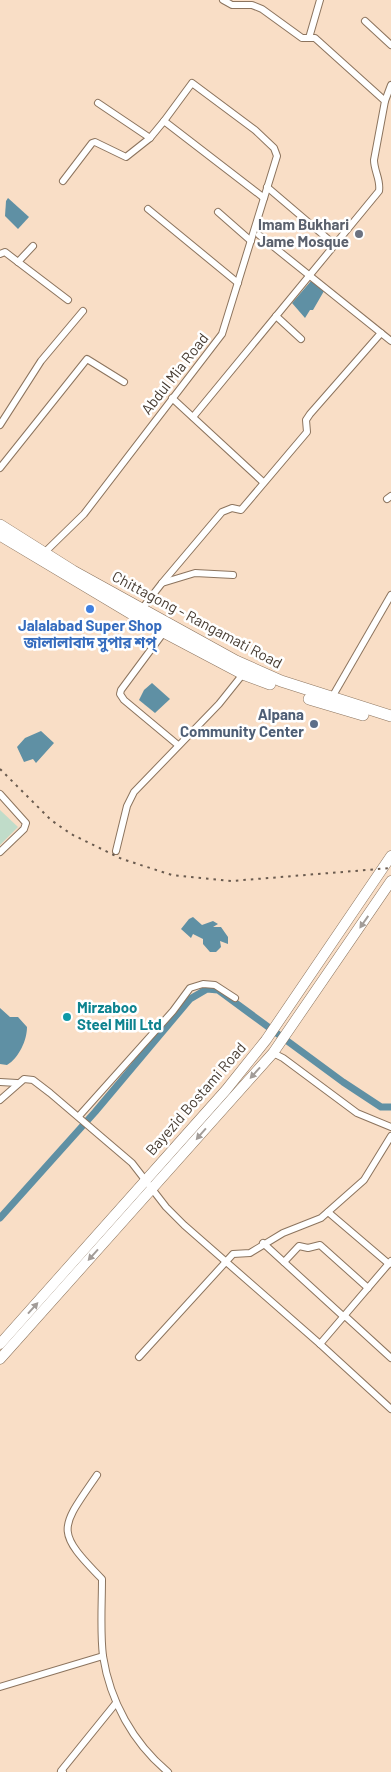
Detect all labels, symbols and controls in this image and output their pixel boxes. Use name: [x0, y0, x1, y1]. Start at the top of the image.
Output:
place label: Imam Bukhari Jame Mosque: [257, 215, 349, 250]
marker: Imam Bukhari Jame Mosque: [353, 228, 365, 240]
street label: Abdul Mia Road: [137, 329, 212, 418]
street label: Chittagong - Rangamati Road: [109, 567, 286, 672]
marker: Jalalabad Super Shop জালালাবাদ সুপার শপ্: [84, 603, 96, 615]
place label: Jalalabad Super Shop জালালাবাদ সুপার শপ্: [18, 616, 162, 653]
place label: Alpana Community Center: [180, 705, 304, 740]
marker: Alpana Community Center: [308, 718, 320, 730]
one-way arrow: [359, 915, 369, 929]
place label: Mirzaboo Steel Mill Ltd: [77, 998, 162, 1033]
marker: Mirzaboo Steel Mill Ltd: [61, 1011, 73, 1023]
street label: Bayezid Bostami Road: [141, 1038, 249, 1158]
one-way arrow: [249, 1067, 261, 1079]
one-way arrow: [195, 1128, 207, 1140]
one-way arrow: [87, 1249, 99, 1261]
one-way arrow: [27, 1301, 38, 1314]

